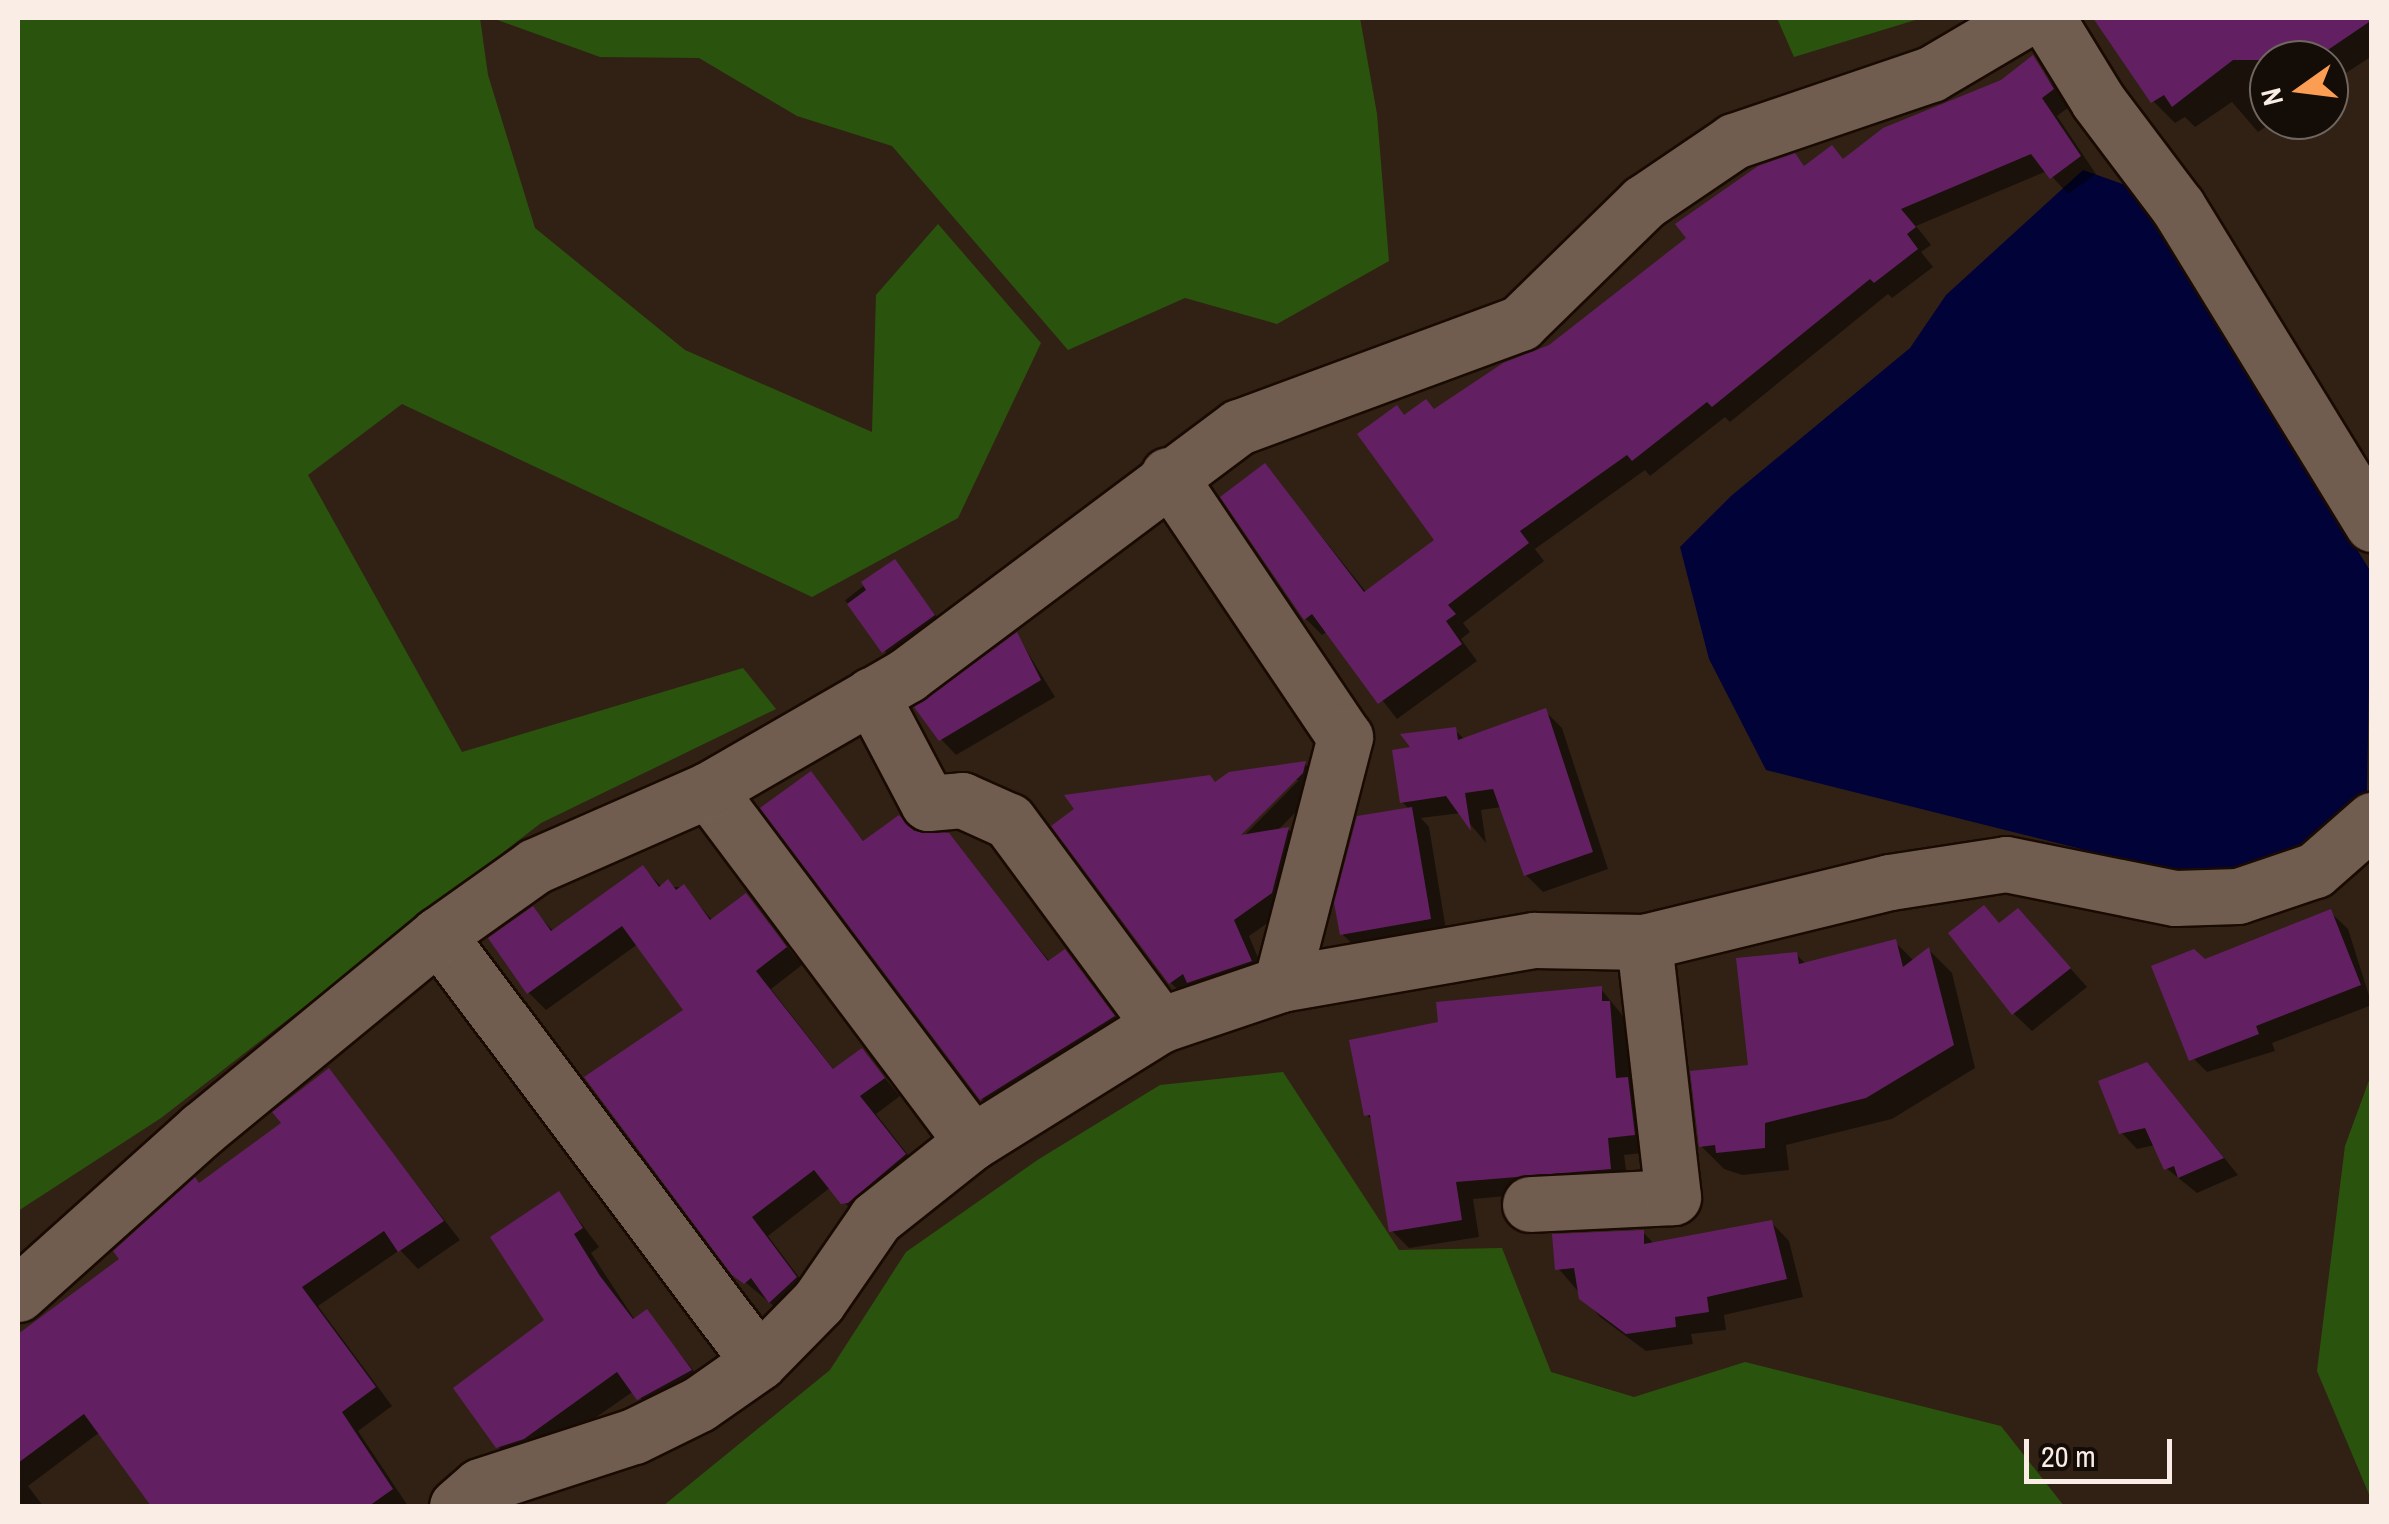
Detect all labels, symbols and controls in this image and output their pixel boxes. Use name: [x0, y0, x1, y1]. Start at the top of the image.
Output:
north arrow: [2249, 40, 2349, 140]
text: N: [2251, 84, 2292, 109]
scale bar: [2029, 1419, 2176, 1481]
text: 20 m: [2041, 1436, 2096, 1476]

